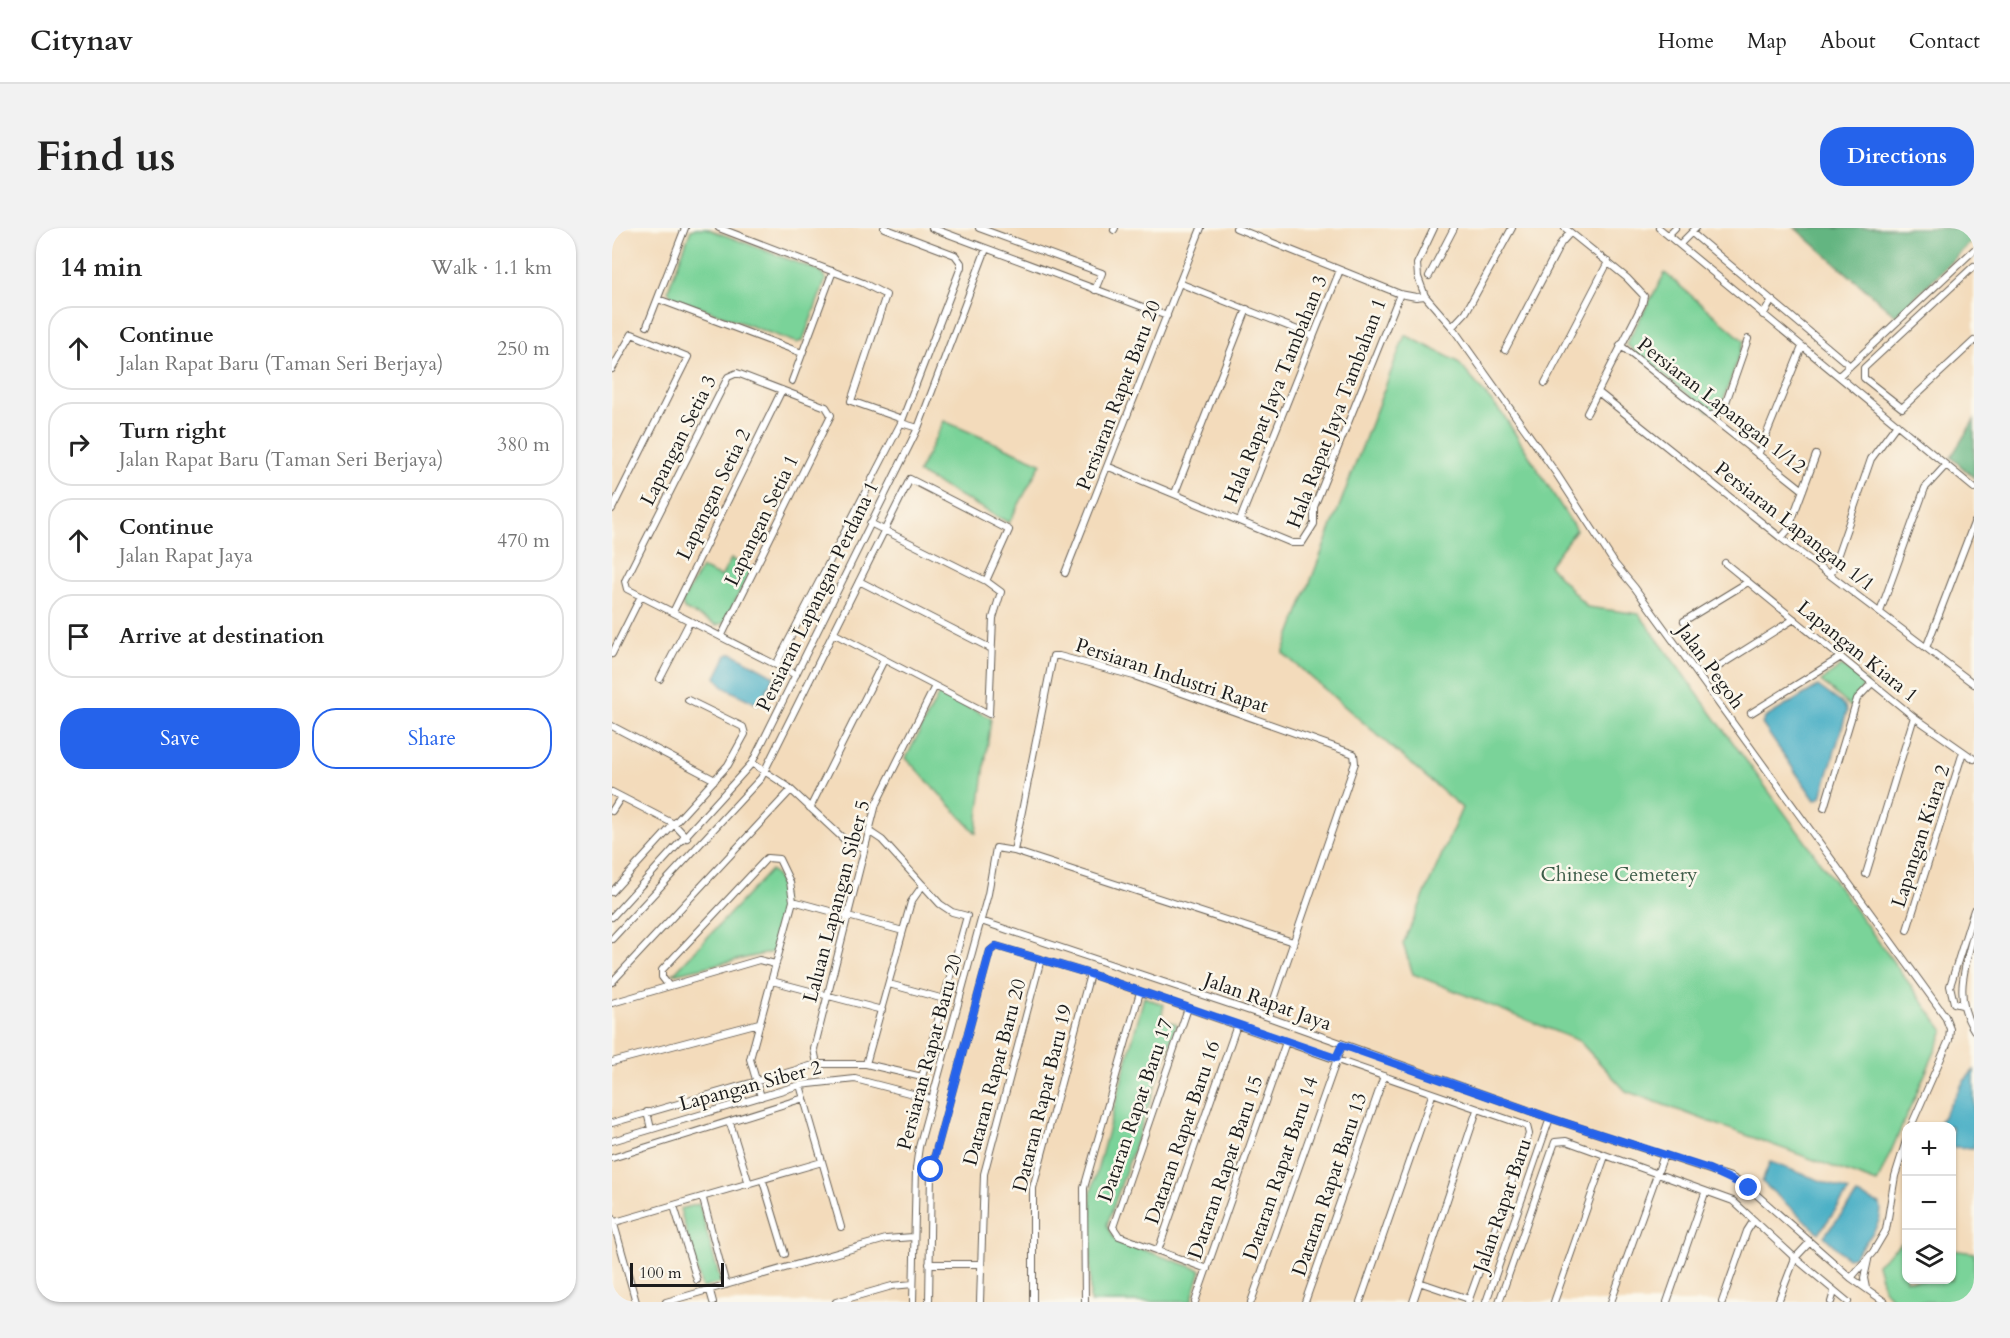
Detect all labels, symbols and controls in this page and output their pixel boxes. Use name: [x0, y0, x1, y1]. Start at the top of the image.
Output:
text: Citynav: [30, 22, 133, 60]
text: Home: [1658, 27, 1714, 56]
text: Map: [1747, 27, 1787, 56]
text: About: [1820, 27, 1876, 56]
text: Contact: [1909, 27, 1980, 56]
button: Directions: [1820, 127, 1974, 186]
text: Find us: [36, 128, 176, 185]
text: 14 min: [60, 250, 143, 285]
text: Walk · 1.1 km: [431, 254, 552, 281]
street label: Hala Rapat Jaya Tambahan 3: [1217, 271, 1334, 507]
street label: Hala Rapat Jaya Tambahan 1: [1280, 294, 1393, 532]
street label: Persiaran Rapat Baru 20: [1070, 296, 1167, 494]
text: Continue: [119, 320, 214, 350]
street label: Persiaran Lapangan 1/12: [1632, 331, 1812, 480]
icon: ahead: [62, 332, 95, 365]
text: 250 m: [497, 335, 550, 362]
text: Jalan Rapat Baru (Taman Seri Berjaya): [119, 350, 443, 377]
street label: Lapangan Setia 3: [634, 370, 723, 510]
text: Turn right: [119, 416, 226, 446]
street label: Lapangan Setia 2: [670, 424, 757, 565]
icon: right: [62, 428, 95, 461]
text: 380 m: [497, 431, 550, 458]
text: Jalan Rapat Baru (Taman Seri Berjaya): [119, 446, 443, 473]
street label: Lapangan Setia 1: [718, 450, 805, 591]
street label: Persiaran Lapangan 1/1: [1709, 455, 1881, 598]
street label: Persiaran Lapangan Perdana 1: [750, 477, 885, 716]
text: Continue: [119, 512, 214, 542]
icon: ahead: [62, 524, 95, 557]
text: 470 m: [497, 527, 550, 554]
text: Jalan Rapat Jaya: [119, 542, 253, 569]
street label: Lapangan Kiara 1: [1791, 594, 1924, 709]
street label: Jalan Pegoh: [1669, 616, 1751, 715]
icon: arrive: [62, 620, 95, 653]
text: Arrive at destination: [119, 621, 324, 651]
street label: Persiaran Industri Rapat: [1072, 632, 1272, 720]
button: Save: [60, 708, 300, 769]
button: Share: [312, 708, 552, 769]
street label: Lapangan Kiara 2: [1885, 761, 1956, 911]
street label: Laluan Lapangan Siber 5: [796, 797, 877, 1005]
park label: Chinese Cemetery: [1540, 861, 1698, 888]
street label: Persiaran Rapat Baru 20: [890, 951, 969, 1153]
street label: Jalan Rapat Jaya: [1197, 965, 1336, 1037]
street label: Dataran Rapat Baru 20: [957, 976, 1032, 1169]
street label: Dataran Rapat Baru 19: [1006, 1002, 1079, 1195]
street label: Dataran Rapat Baru 17: [1091, 1015, 1180, 1206]
street label: Dataran Rapat Baru 16: [1138, 1037, 1227, 1228]
street label: Lapangan Siber 2: [676, 1054, 824, 1117]
street label: Dataran Rapat Baru 15: [1181, 1072, 1270, 1263]
street label: Dataran Rapat Baru 14: [1236, 1073, 1325, 1264]
street label: Dataran Rapat Baru 13: [1285, 1089, 1374, 1280]
map controls: [1902, 1122, 1956, 1284]
button: +: [1902, 1122, 1956, 1176]
street label: Jalan Rapat Baru: [1466, 1135, 1538, 1279]
route start: [917, 1156, 943, 1182]
route end: [1735, 1174, 1761, 1200]
button: −: [1902, 1176, 1956, 1230]
button: layers: [1902, 1230, 1956, 1284]
scale bar: [630, 1260, 724, 1288]
text: 100 m: [639, 1262, 681, 1284]

